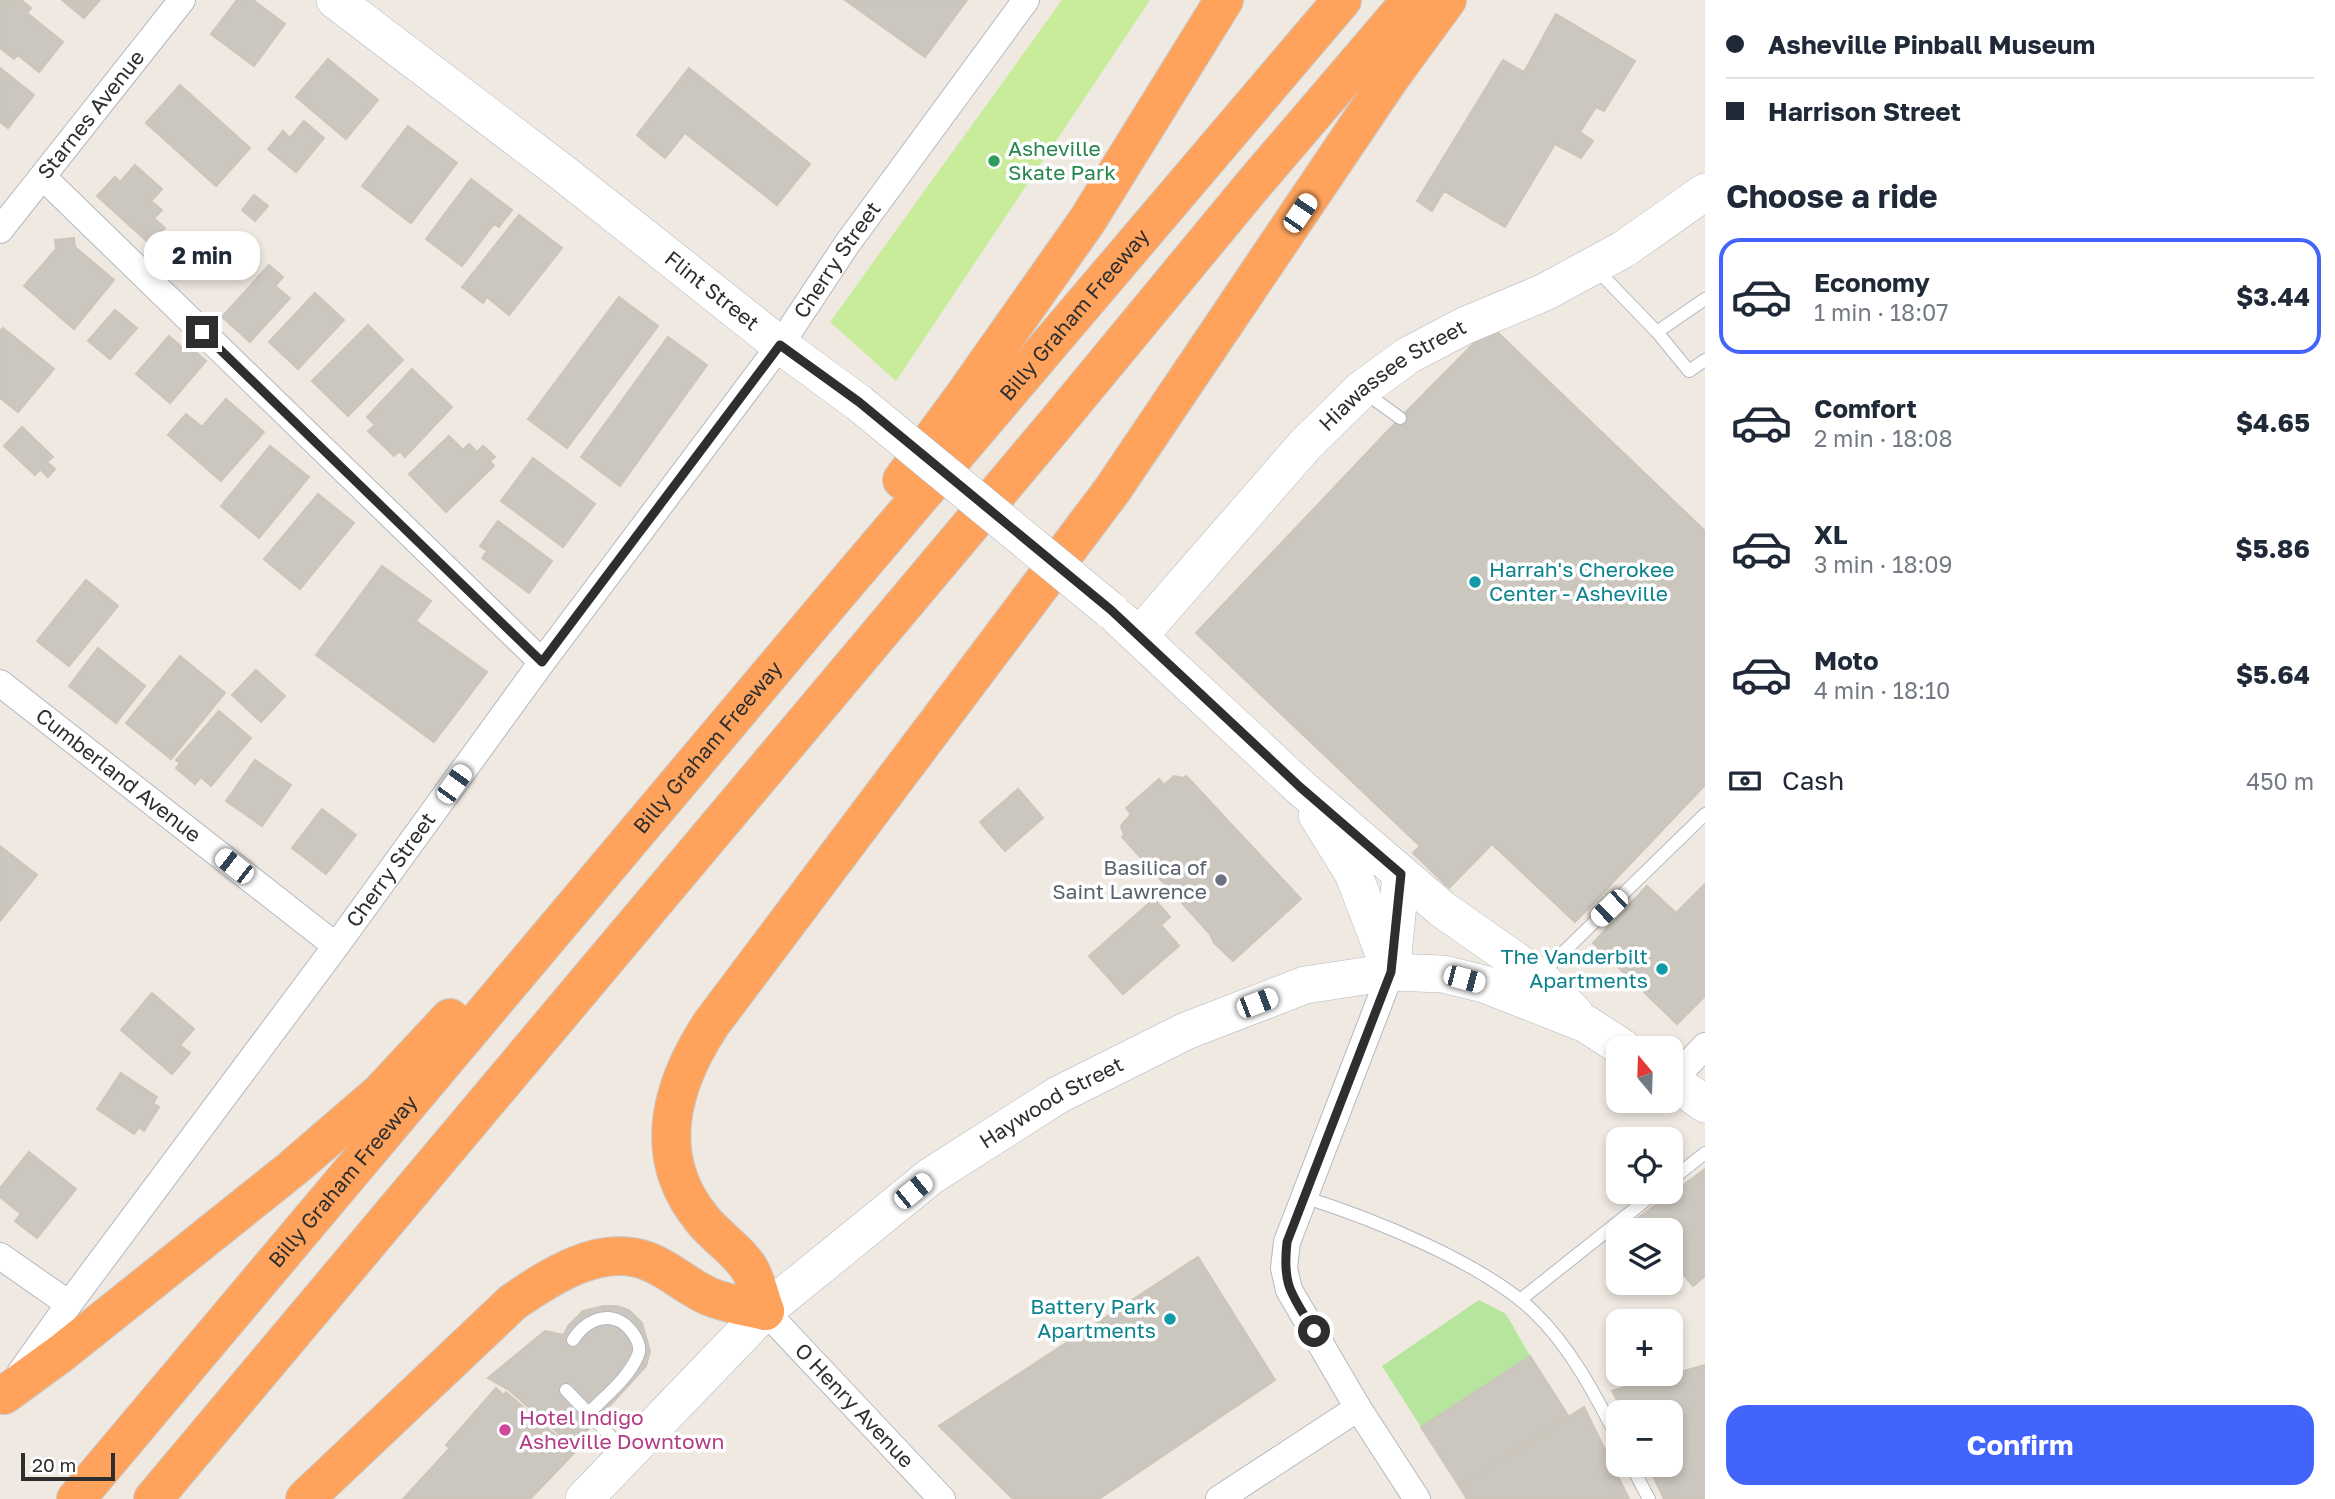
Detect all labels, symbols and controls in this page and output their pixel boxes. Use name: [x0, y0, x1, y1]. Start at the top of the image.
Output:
text: Asheville Pinball Museum: [1768, 29, 2095, 60]
street label: Starnes Avenue: [31, 44, 149, 184]
text: Harrison Street: [1768, 96, 1961, 127]
place label: Asheville Skate Park: [1008, 135, 1116, 185]
marker: Asheville Skate Park: [986, 153, 1002, 169]
text: Choose a ride: [1726, 177, 1938, 215]
car: [1280, 190, 1321, 236]
street label: Cherry Street: [788, 196, 886, 323]
street label: Billy Graham Freeway: [993, 223, 1154, 405]
callout: 2 min: [144, 230, 260, 280]
text: 2 min: [172, 241, 232, 269]
street label: Flint Street: [660, 245, 765, 336]
icon: car: [1730, 265, 1793, 328]
text: Economy: [1814, 267, 1930, 298]
text: $3.44: [2236, 281, 2310, 312]
text: 1 min · 18:07: [1814, 298, 1949, 326]
street label: Hiawassee Street: [1313, 313, 1470, 436]
route end: [186, 316, 218, 348]
icon: car: [1730, 391, 1793, 454]
text: Comfort: [1814, 393, 1917, 424]
text: $4.65: [2236, 407, 2310, 438]
text: 2 min · 18:08: [1814, 424, 1953, 452]
icon: car: [1730, 517, 1793, 580]
text: XL: [1814, 519, 1848, 550]
text: $5.86: [2235, 533, 2310, 564]
text: 3 min · 18:09: [1814, 550, 1953, 578]
place label: Harrah's Cherokee Center - Asheville: [1489, 556, 1674, 606]
marker: Harrah's Cherokee Center - Asheville: [1467, 574, 1483, 590]
icon: car: [1730, 643, 1793, 706]
text: Moto: [1814, 645, 1879, 676]
street label: Billy Graham Freeway: [627, 655, 787, 838]
text: $5.64: [2236, 659, 2310, 690]
text: 4 min · 18:10: [1814, 676, 1950, 704]
street label: Cumberland Avenue: [31, 702, 207, 847]
car: [434, 761, 475, 807]
icon: cash: [1726, 762, 1764, 800]
text: Cash: [1782, 765, 1844, 796]
text: 450 m: [2246, 767, 2314, 795]
street label: Cherry Street: [340, 807, 441, 932]
car: [211, 845, 258, 887]
place label: Basilica of Saint Lawrence: [1052, 854, 1207, 904]
marker: Basilica of Saint Lawrence: [1213, 872, 1229, 888]
car: [1587, 886, 1632, 930]
place label: The Vanderbilt Apartments: [1501, 943, 1648, 993]
marker: The Vanderbilt Apartments: [1654, 961, 1670, 977]
car: [1441, 963, 1488, 995]
car: [1234, 986, 1281, 1020]
north arrow: [1606, 1036, 1684, 1113]
map controls: [1606, 1036, 1683, 1477]
street label: Haywood Street: [974, 1051, 1127, 1154]
street label: Billy Graham Freeway: [262, 1089, 422, 1272]
button: locate: [1606, 1127, 1683, 1204]
car: [891, 1170, 936, 1212]
button: layers: [1606, 1218, 1683, 1295]
place label: Battery Park Apartments: [1030, 1293, 1156, 1343]
button: +: [1606, 1309, 1683, 1386]
marker: Battery Park Apartments: [1162, 1311, 1178, 1327]
route start: [1298, 1315, 1330, 1347]
street label: O Henry Avenue: [790, 1337, 920, 1473]
button: −: [1606, 1400, 1683, 1477]
place label: Hotel Indigo Asheville Downtown: [519, 1404, 724, 1454]
button: Confirm: [1726, 1405, 2314, 1485]
marker: Hotel Indigo Asheville Downtown: [497, 1422, 513, 1438]
scale bar: [21, 1450, 116, 1482]
text: 20 m: [32, 1453, 76, 1476]

